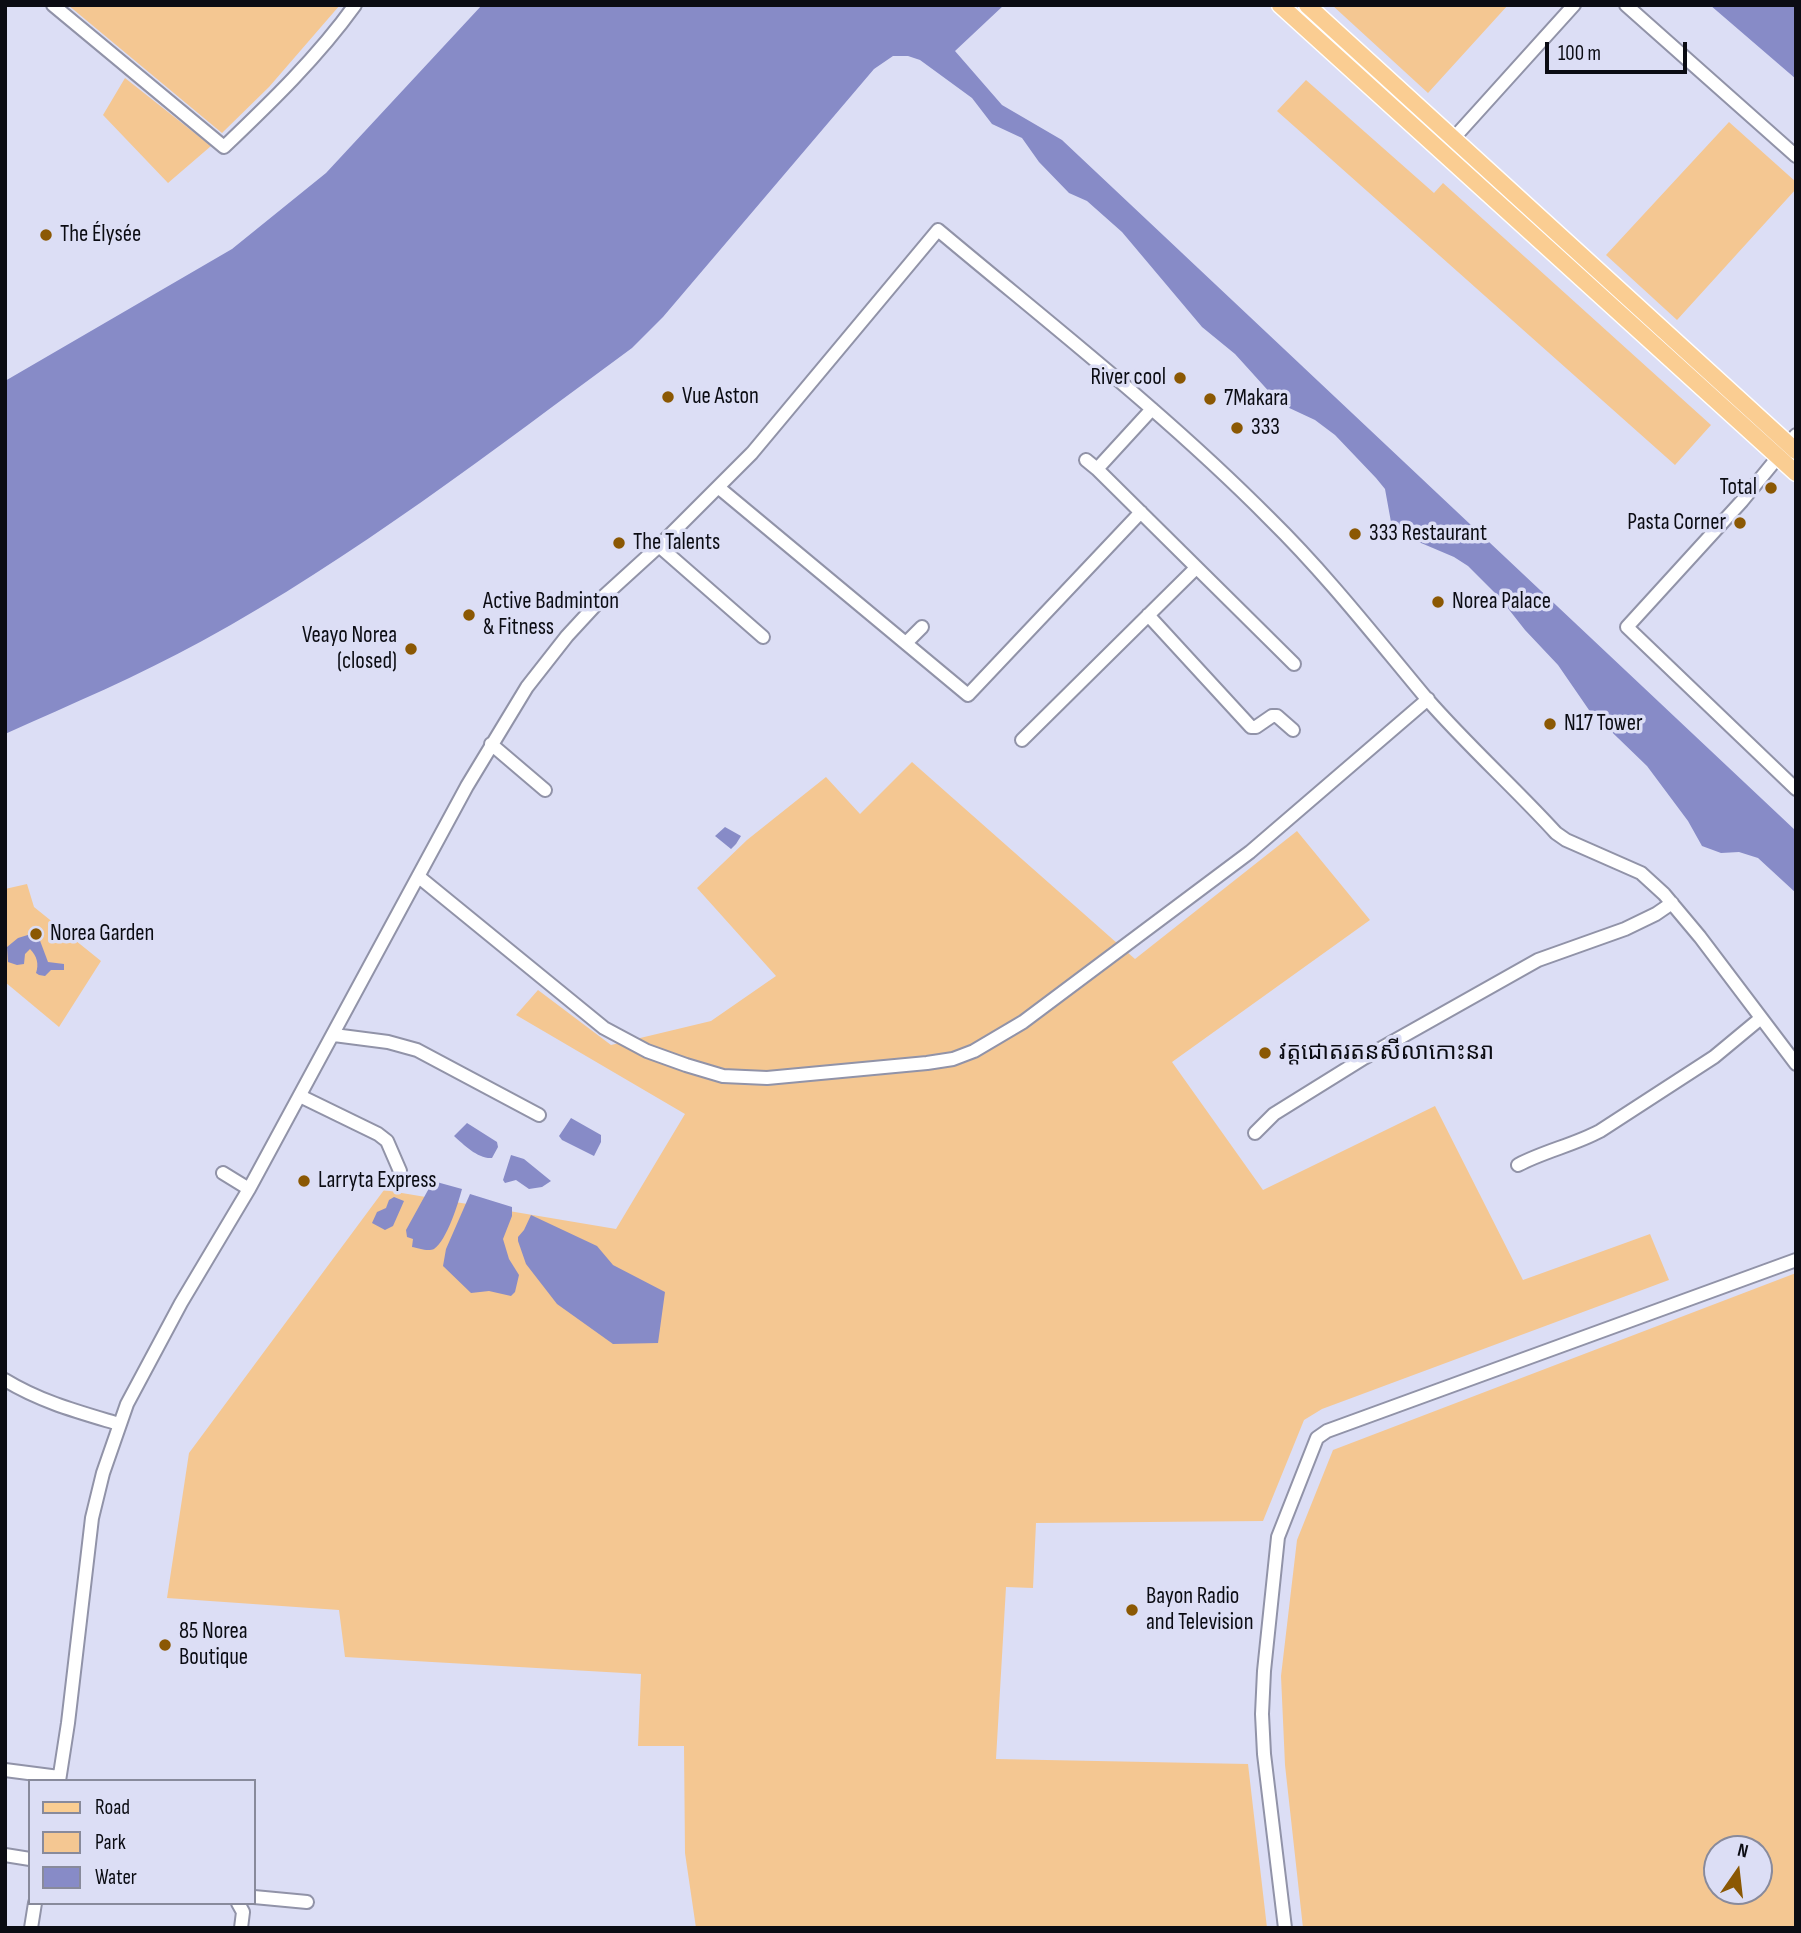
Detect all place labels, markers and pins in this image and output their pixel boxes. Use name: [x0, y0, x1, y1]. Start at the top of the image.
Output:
place label: The Élysée: [60, 221, 141, 249]
marker: The Élysée: [38, 227, 54, 243]
place label: River cool: [1090, 364, 1166, 392]
marker: River cool: [1172, 370, 1188, 386]
place label: Vue Aston: [682, 383, 759, 411]
place label: 7Makara: [1224, 385, 1288, 413]
marker: Vue Aston: [660, 389, 676, 405]
marker: 7Makara: [1202, 391, 1218, 407]
place label: 333: [1251, 414, 1280, 442]
marker: 333: [1229, 420, 1245, 436]
place label: Total: [1720, 474, 1757, 502]
marker: Total: [1763, 480, 1779, 496]
place label: Pasta Corner: [1627, 509, 1726, 537]
marker: Pasta Corner: [1732, 515, 1748, 531]
place label: 333 Restaurant: [1369, 520, 1487, 548]
marker: 333 Restaurant: [1347, 526, 1363, 542]
place label: The Talents: [633, 529, 720, 557]
marker: The Talents: [611, 535, 627, 551]
place label: Active Badminton & Fitness: [483, 588, 619, 642]
place label: Norea Palace: [1452, 588, 1551, 616]
marker: Norea Palace: [1430, 594, 1446, 610]
marker: Active Badminton & Fitness: [461, 607, 477, 623]
place label: Veayo Norea (closed): [302, 622, 397, 676]
marker: Veayo Norea (closed): [403, 641, 419, 657]
place label: N17 Tower: [1564, 710, 1643, 738]
marker: N17 Tower: [1542, 716, 1558, 732]
place label: Norea Garden: [50, 920, 154, 948]
marker: Norea Garden: [28, 926, 44, 942]
place label: វត្តជោតរតនសីលាកោះនរា: [1279, 1039, 1494, 1067]
marker: វត្តជោតរតនសីលាកោះនរា: [1257, 1045, 1273, 1061]
place label: Larryta Express: [318, 1167, 437, 1195]
marker: Larryta Express: [296, 1173, 312, 1189]
place label: Bayon Radio and Television: [1146, 1583, 1253, 1637]
marker: Bayon Radio and Television: [1124, 1602, 1140, 1618]
place label: 85 Norea Boutique: [179, 1618, 248, 1672]
marker: 85 Norea Boutique: [157, 1637, 173, 1653]

